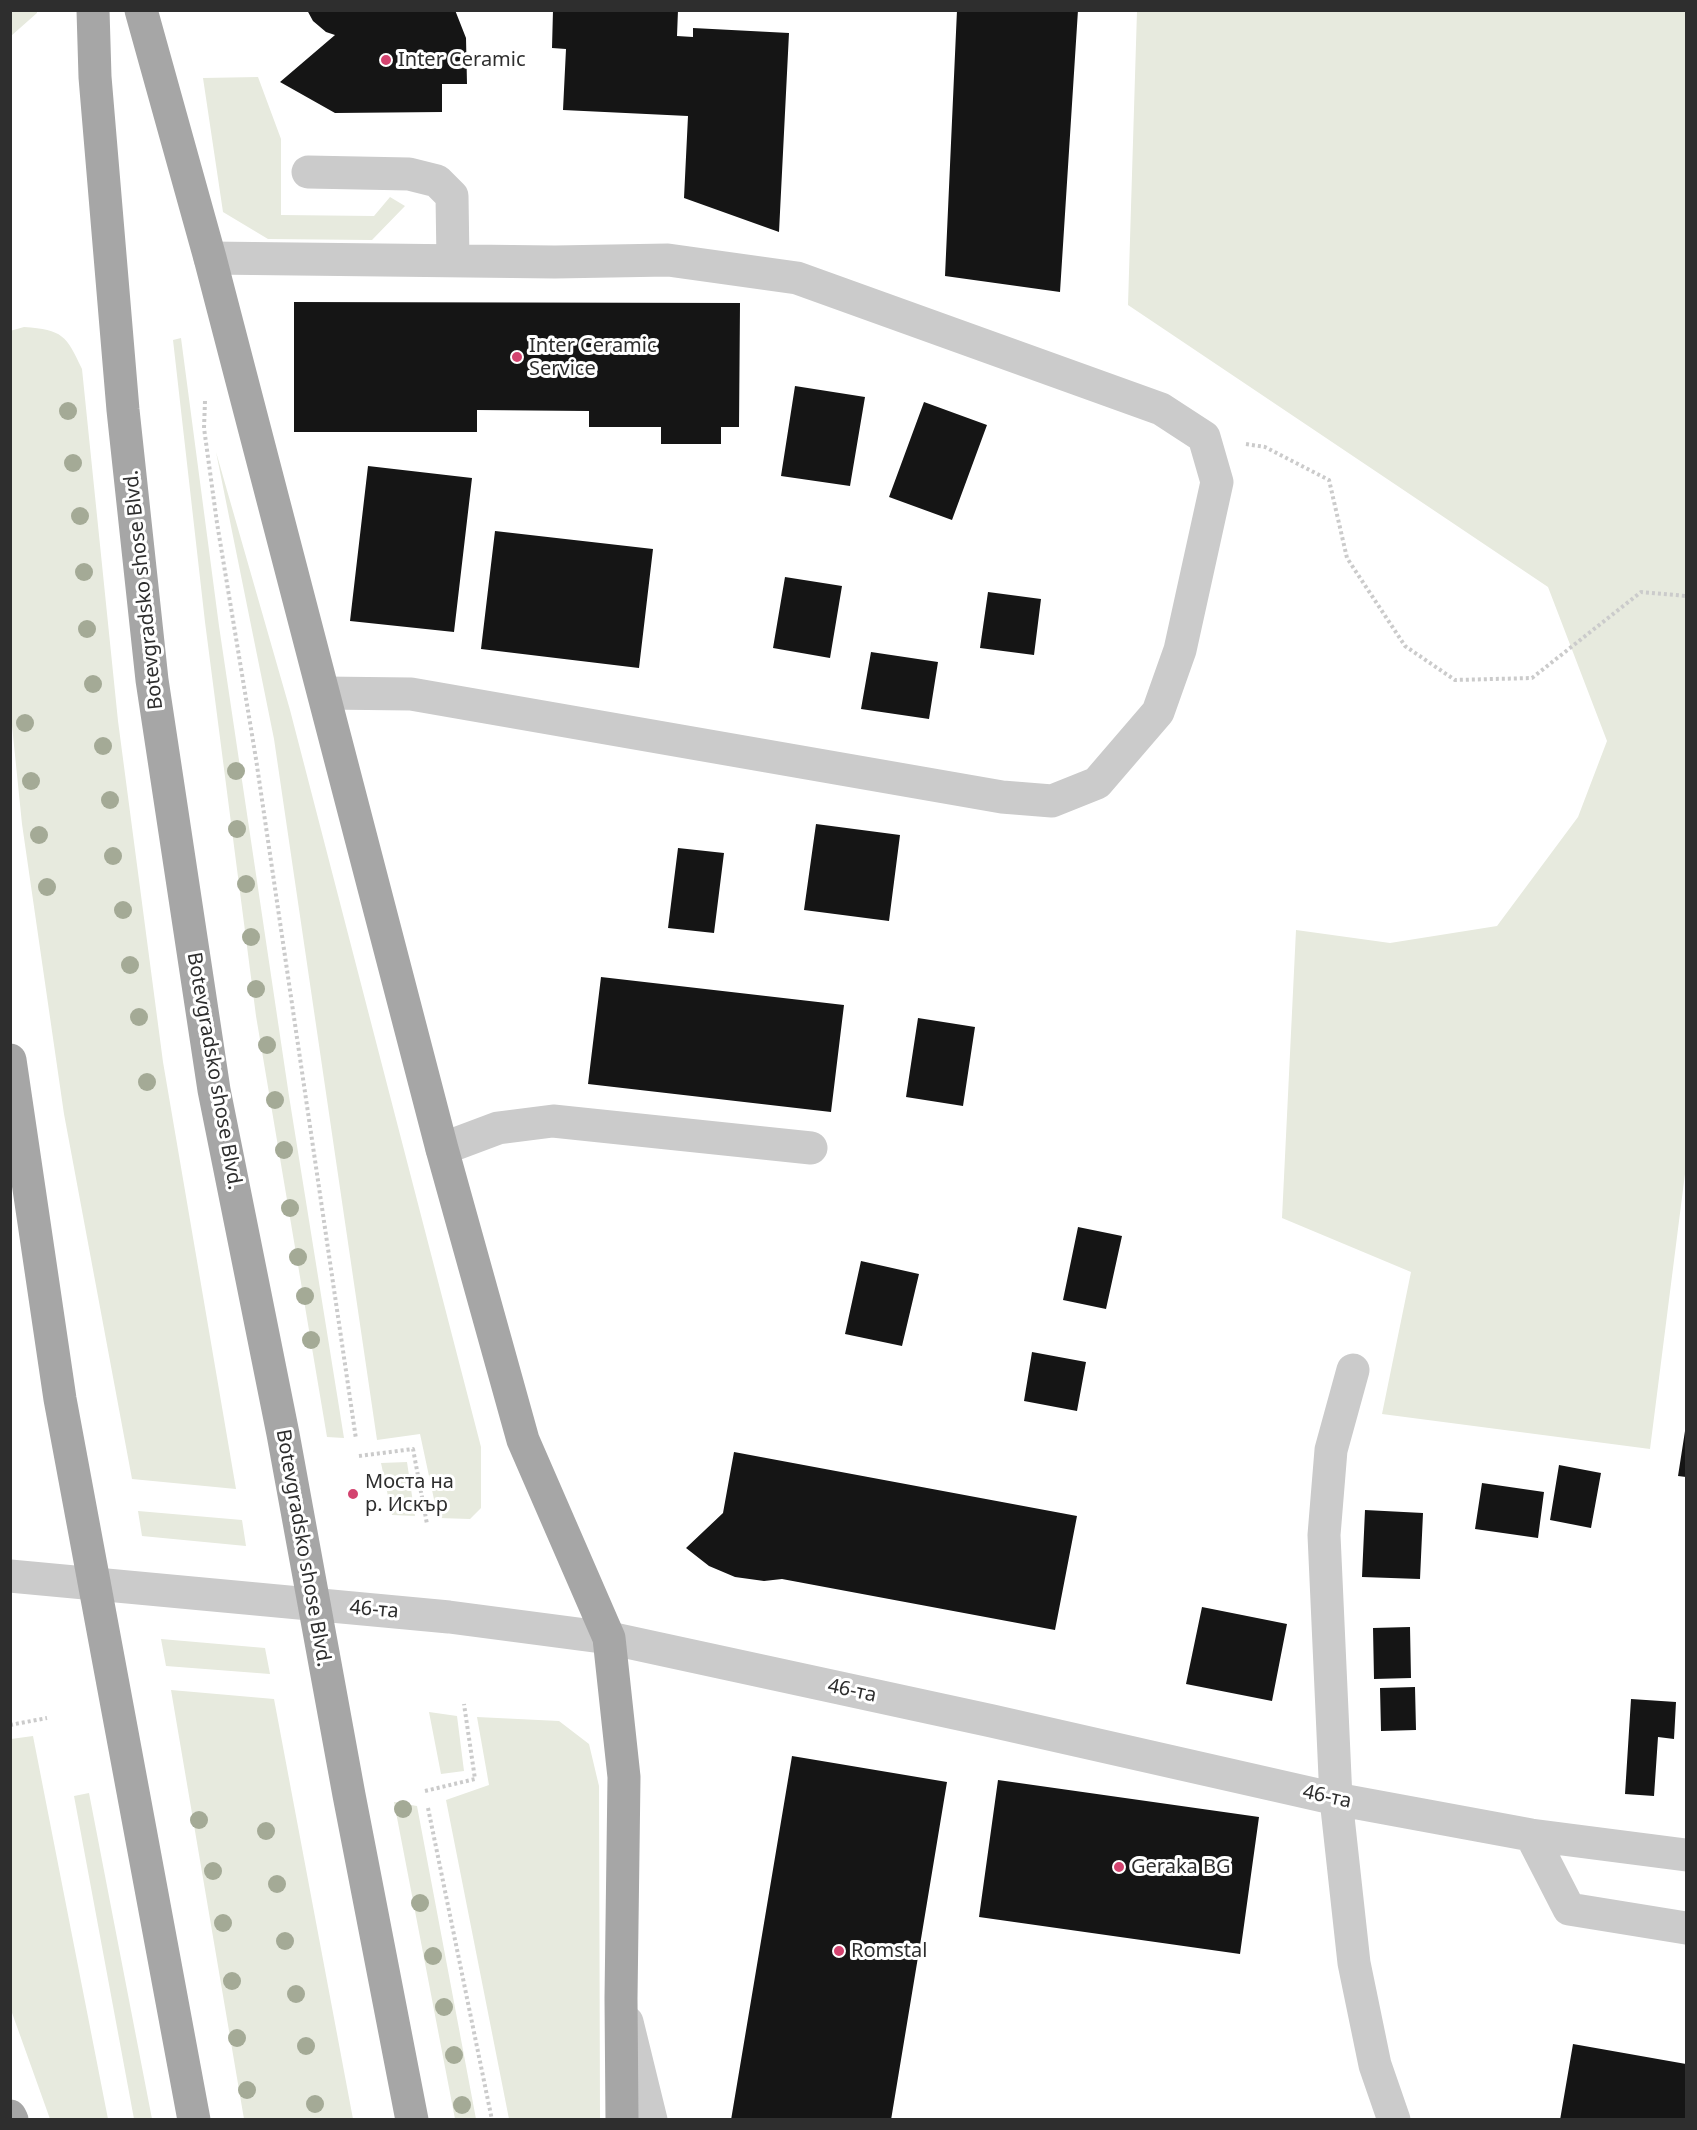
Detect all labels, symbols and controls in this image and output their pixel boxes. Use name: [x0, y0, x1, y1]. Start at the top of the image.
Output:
place label: Inter Ceramic: [398, 48, 526, 72]
marker: Inter Ceramic: [379, 53, 393, 67]
place label: Inter Ceramic Service: [529, 334, 657, 381]
marker: Inter Ceramic Service: [510, 350, 524, 364]
street label: Botevgradsko shose Blvd.: [119, 469, 169, 711]
street label: Botevgradsko shose Blvd.: [181, 950, 247, 1192]
street label: Botevgradsko shose Blvd.: [270, 1427, 336, 1669]
place label: Моста на р. Искър: [365, 1470, 454, 1517]
marker: Моста на р. Искър: [346, 1487, 360, 1501]
street label: 46-та: [348, 1596, 400, 1624]
street label: 46-та: [825, 1674, 879, 1708]
street label: 46-та: [1300, 1780, 1354, 1814]
place label: Geraka BG: [1131, 1855, 1231, 1879]
marker: Geraka BG: [1112, 1860, 1126, 1874]
place label: Romstal: [851, 1939, 927, 1963]
marker: Romstal: [832, 1944, 846, 1958]

